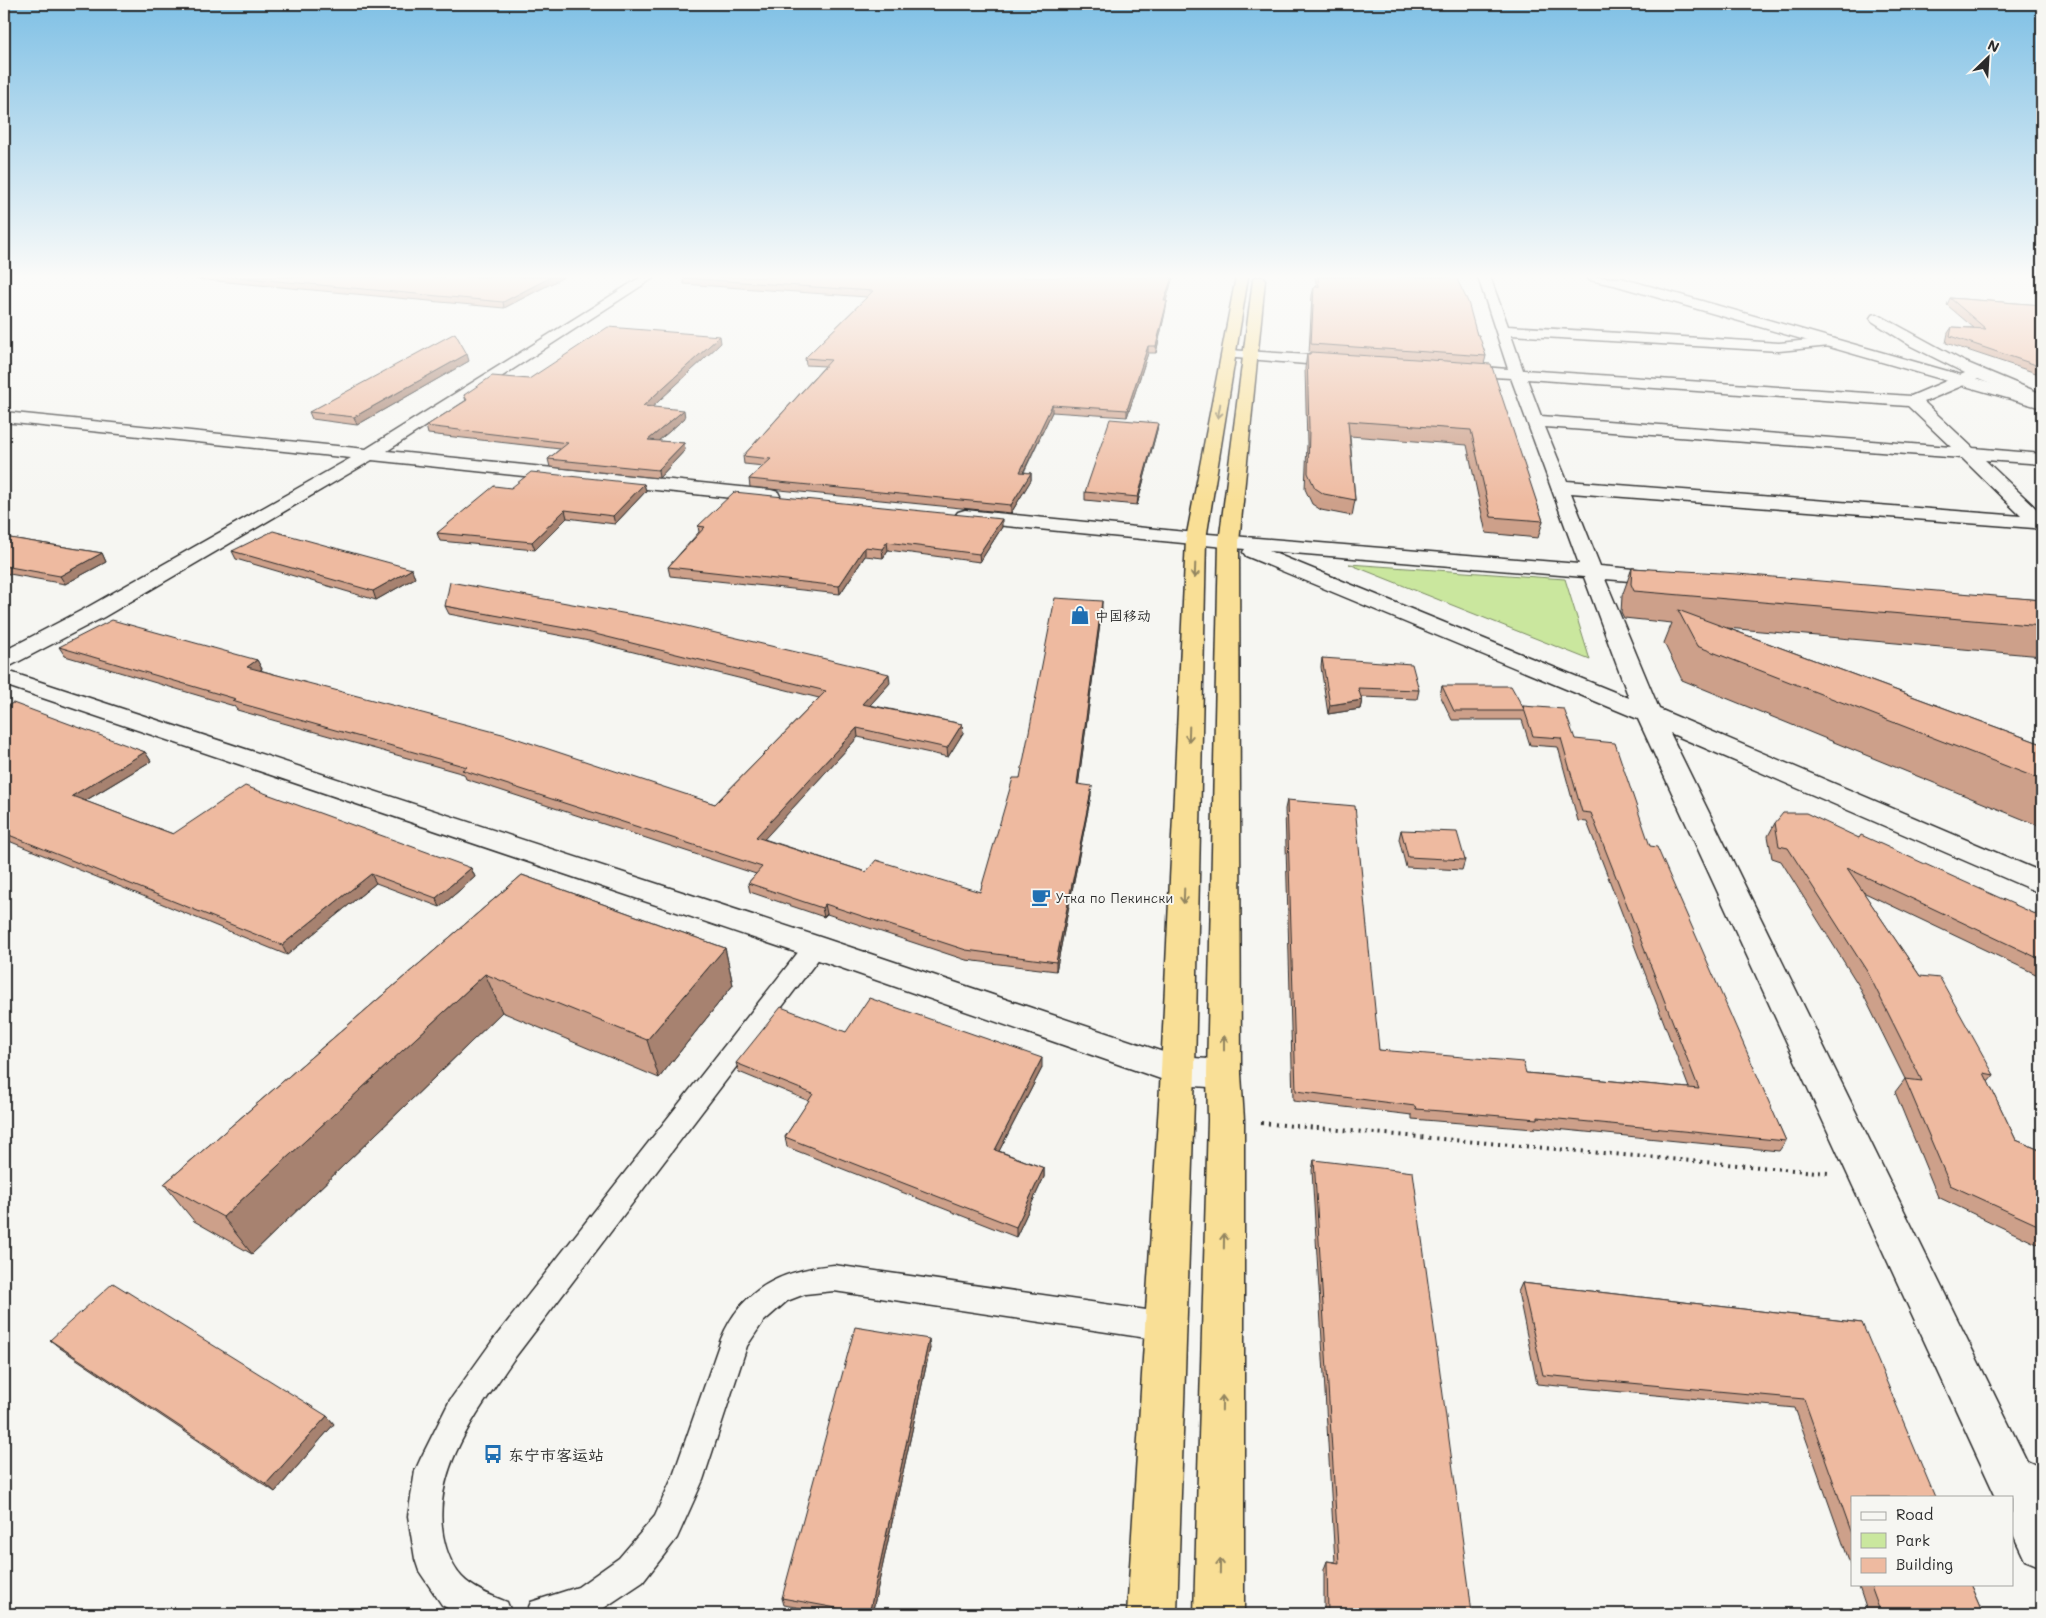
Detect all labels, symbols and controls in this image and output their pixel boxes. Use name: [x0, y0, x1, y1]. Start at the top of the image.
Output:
north arrow: [1964, 32, 2014, 82]
text: N: [1985, 35, 2003, 57]
one-way arrow: [1213, 403, 1223, 419]
one-way arrow: [1190, 563, 1199, 579]
shop icon: 中国移动: [1069, 604, 1091, 626]
place label: 中国移动: [1095, 606, 1151, 625]
one-way arrow: [1185, 726, 1194, 742]
cafe icon: Утка по Пекински: [1030, 886, 1052, 908]
place label: Утка по Пекински: [1056, 888, 1174, 907]
one-way arrow: [1179, 888, 1188, 904]
one-way arrow: [1219, 1035, 1229, 1052]
one-way arrow: [1219, 1233, 1229, 1249]
one-way arrow: [1217, 1395, 1227, 1412]
bus stop icon: 东宁市客运站: [482, 1443, 504, 1465]
place label: 东宁市客运站: [508, 1444, 604, 1465]
legend: [1851, 1496, 2014, 1586]
text: Road: [1896, 1504, 1933, 1524]
text: Park: [1896, 1530, 1930, 1550]
text: Building: [1896, 1554, 1953, 1574]
one-way arrow: [1215, 1558, 1225, 1574]

